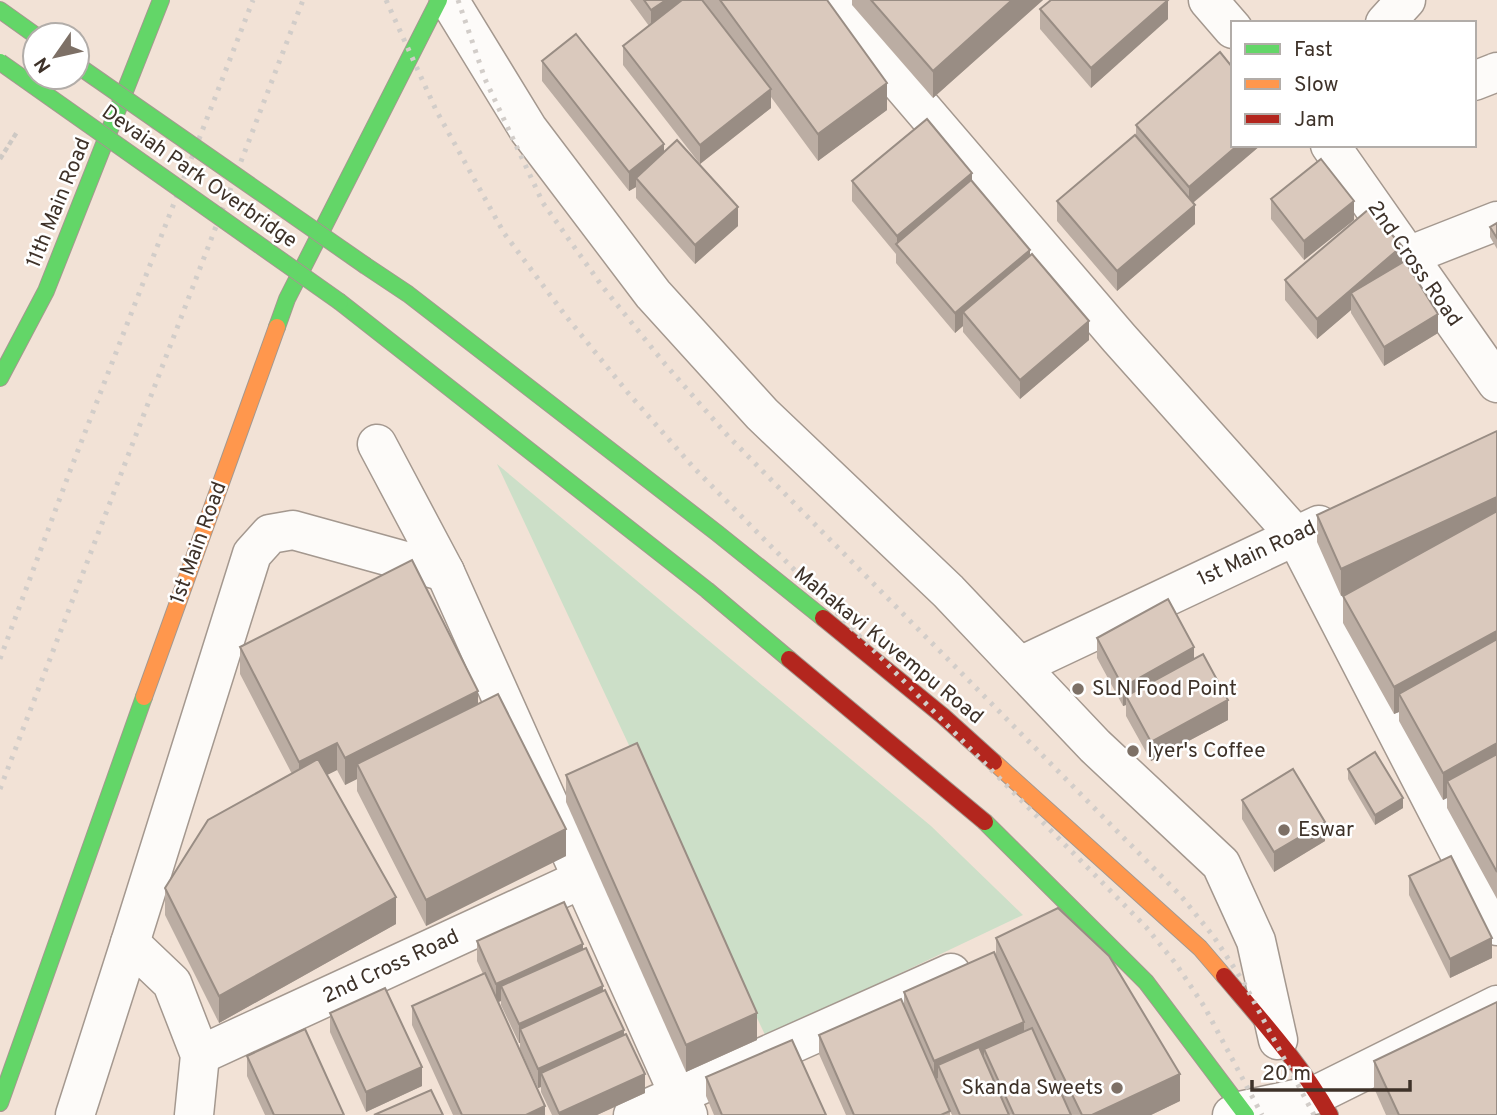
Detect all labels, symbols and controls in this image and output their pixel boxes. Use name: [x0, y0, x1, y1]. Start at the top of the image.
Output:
north arrow: [21, 21, 91, 91]
legend: [1231, 21, 1476, 147]
text: Fast: [1294, 37, 1333, 64]
text: N: [30, 52, 57, 77]
text: Slow: [1294, 72, 1339, 99]
street label: Devaiah Park Overbridge: [96, 99, 302, 255]
text: Jam: [1294, 107, 1335, 134]
street label: 11th Main Road: [21, 134, 97, 272]
street label: 2nd Cross Road: [1361, 196, 1467, 332]
street label: 1st Main Road: [164, 478, 234, 608]
street label: 1st Main Road: [1193, 515, 1321, 593]
street label: Mahakavi Kuvempu Road: [788, 561, 988, 731]
place label: SLN Food Point: [1092, 676, 1237, 703]
marker: SLN Food Point: [1070, 681, 1086, 697]
place label: Iyer's Coffee: [1147, 738, 1265, 765]
marker: Iyer's Coffee: [1125, 743, 1141, 759]
place label: Eswar: [1298, 817, 1354, 844]
marker: Eswar: [1276, 822, 1292, 838]
street label: 2nd Cross Road: [318, 924, 464, 1010]
scale bar: [1252, 1048, 1410, 1092]
text: 20 m: [1262, 1061, 1311, 1088]
place label: Skanda Sweets: [962, 1075, 1103, 1102]
marker: Skanda Sweets: [1109, 1080, 1125, 1096]

